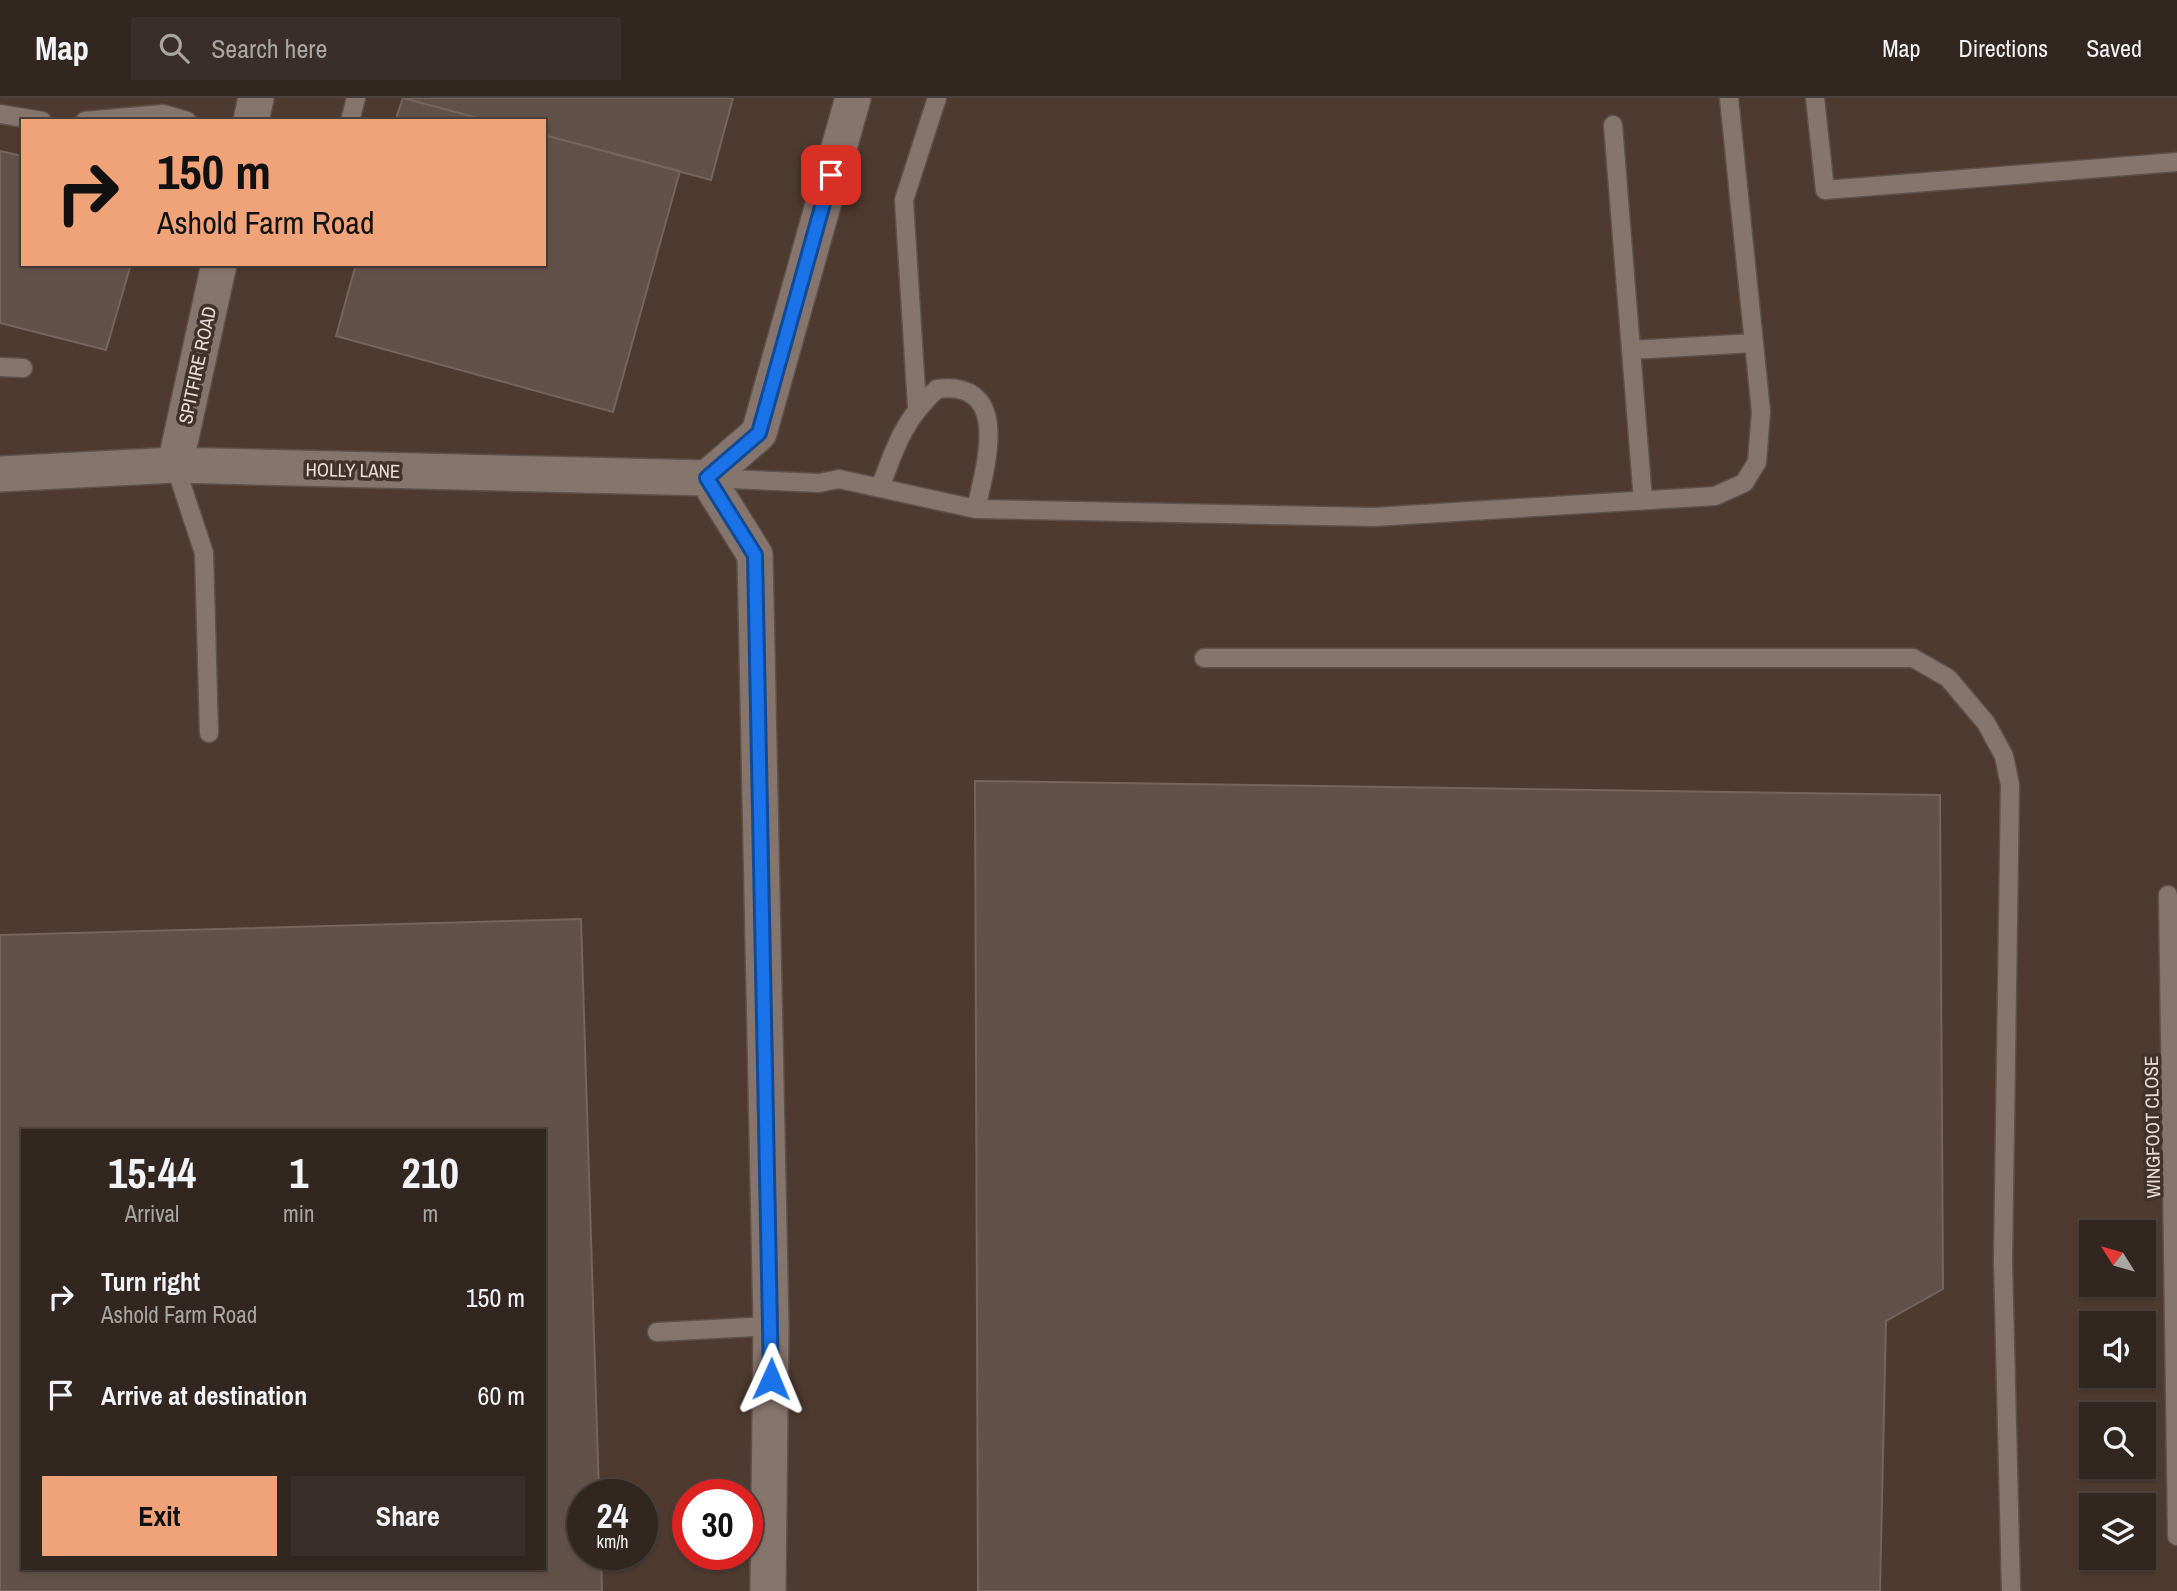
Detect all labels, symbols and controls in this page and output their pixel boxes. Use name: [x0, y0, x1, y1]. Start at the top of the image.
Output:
search box: [131, 17, 621, 80]
text: Map: [35, 26, 89, 70]
icon: search: [155, 29, 193, 67]
text: Search here: [211, 31, 327, 66]
text: Map: [1882, 32, 1920, 64]
text: Directions: [1958, 32, 2048, 64]
text: Saved: [2086, 32, 2142, 64]
text: 150 m: [157, 138, 271, 204]
pin: [801, 145, 861, 205]
icon: right: [42, 147, 133, 238]
icon: arrive: [812, 156, 850, 194]
text: Ashold Farm Road: [157, 201, 374, 244]
street label: SPITFIRE ROAD: [172, 304, 222, 426]
street label: HOLLY LANE: [305, 456, 401, 484]
street label: WINGFOOT CLOSE: [2138, 1055, 2166, 1199]
text: 15:44: [108, 1145, 196, 1201]
text: 1: [289, 1145, 308, 1201]
text: 210: [402, 1145, 459, 1201]
text: Arrival: [125, 1198, 179, 1229]
text: min: [283, 1198, 315, 1229]
text: m: [422, 1198, 438, 1229]
north arrow: [2079, 1220, 2156, 1297]
map controls: [2079, 1220, 2156, 1570]
text: Turn right: [101, 1264, 200, 1299]
icon: right: [42, 1278, 80, 1316]
text: 150 m: [466, 1280, 525, 1315]
text: Ashold Farm Road: [101, 1299, 257, 1330]
button: sound: [2079, 1311, 2156, 1388]
position arrow: [734, 1342, 808, 1416]
icon: arrive: [42, 1376, 80, 1414]
text: Arrive at destination: [101, 1378, 307, 1413]
text: 60 m: [478, 1378, 525, 1413]
button: search: [2079, 1402, 2156, 1479]
button: Exit: [42, 1476, 277, 1556]
button: Share: [291, 1476, 525, 1556]
speed limit sign: 30: [672, 1479, 763, 1570]
text: 24: [597, 1492, 628, 1539]
button: layers: [2079, 1493, 2156, 1570]
text: km/h: [597, 1529, 629, 1554]

